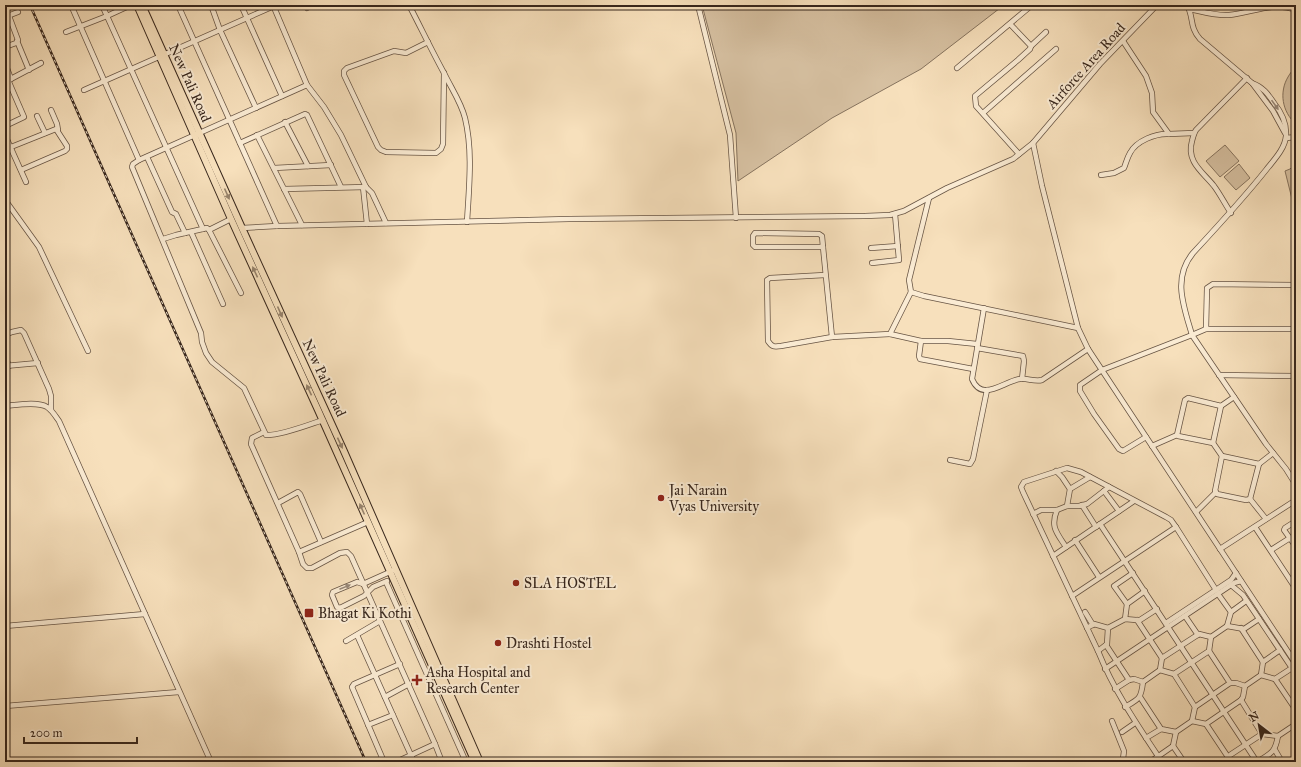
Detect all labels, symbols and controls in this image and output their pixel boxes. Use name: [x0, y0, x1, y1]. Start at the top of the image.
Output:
street label: Airforce Area Road: [1042, 20, 1129, 113]
street label: New Pali Road: [165, 41, 215, 125]
one-way arrow: [1271, 99, 1279, 110]
one-way arrow: [224, 188, 230, 200]
one-way arrow: [252, 266, 258, 278]
one-way arrow: [277, 307, 283, 318]
street label: New Pali Road: [299, 336, 349, 420]
one-way arrow: [306, 385, 312, 396]
one-way arrow: [337, 438, 343, 449]
place label: Jai Narain Vyas University: [667, 482, 759, 515]
marker: Jai Narain Vyas University: [656, 493, 666, 503]
one-way arrow: [359, 502, 365, 514]
place label: SLA HOSTEL: [524, 575, 617, 592]
marker: SLA HOSTEL: [511, 578, 521, 588]
one-way arrow: [340, 584, 351, 590]
place label: Bhagat Ki Kothi: [318, 605, 412, 622]
marker: Bhagat Ki Kothi: [303, 607, 315, 619]
place label: Drashti Hostel: [506, 635, 592, 652]
marker: Drashti Hostel: [493, 638, 503, 648]
place label: Asha Hospital and Research Center: [425, 664, 530, 697]
marker: Asha Hospital and Research Center: [411, 674, 423, 686]
north arrow: [1239, 705, 1279, 745]
text: N: [1247, 709, 1262, 725]
scale bar: [24, 719, 137, 745]
text: 200 m: [30, 726, 63, 740]

